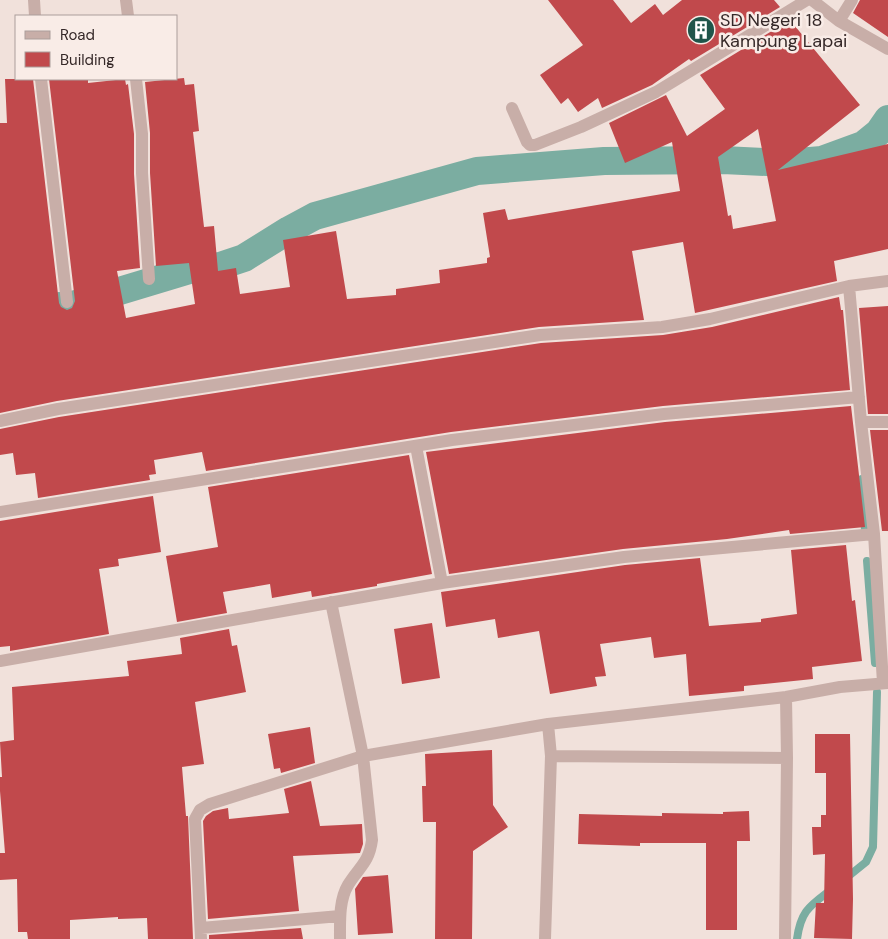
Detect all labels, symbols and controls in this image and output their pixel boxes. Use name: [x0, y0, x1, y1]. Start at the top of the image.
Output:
place label: SD Negeri 18 Kampung Lapai: [720, 8, 847, 53]
legend: [15, 15, 178, 80]
building icon: SD Negeri 18 Kampung Lapai: [686, 15, 716, 45]
text: Road: [60, 25, 95, 45]
text: Building: [60, 50, 115, 70]

